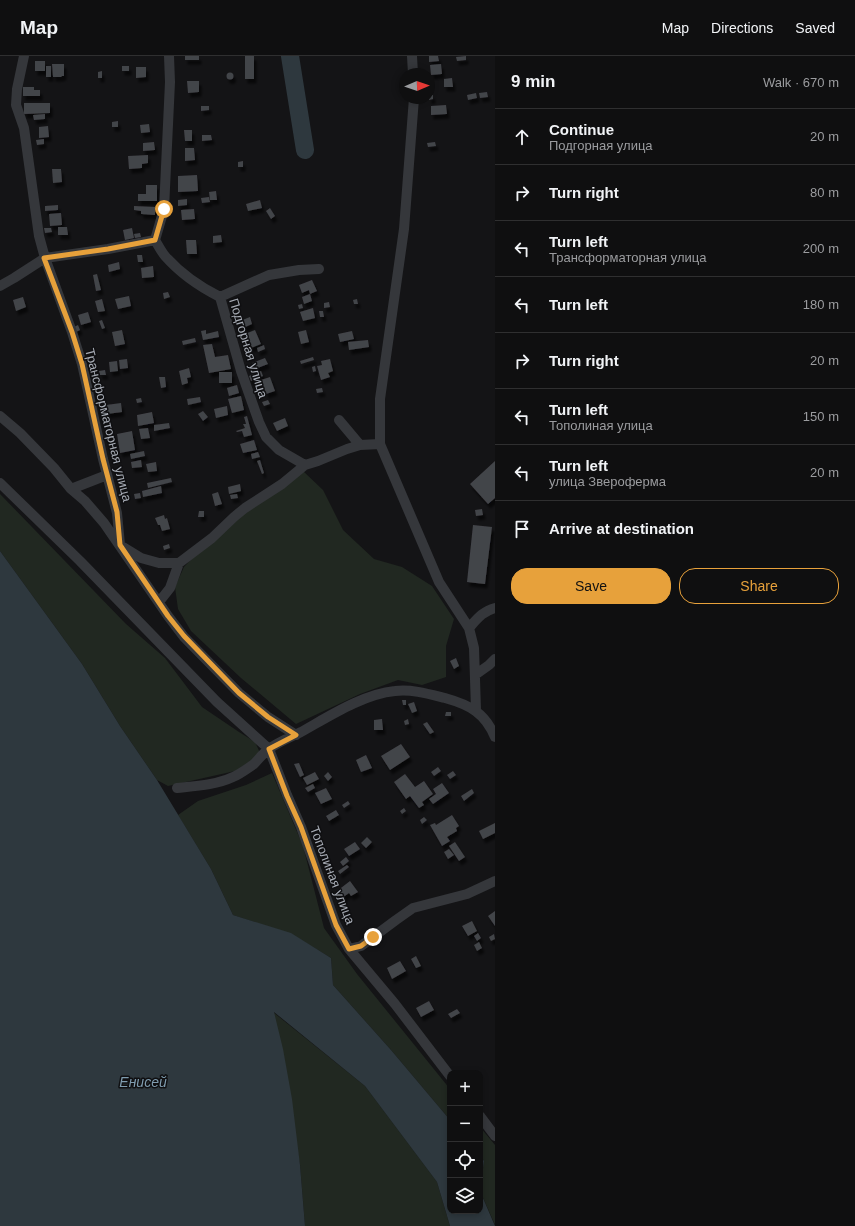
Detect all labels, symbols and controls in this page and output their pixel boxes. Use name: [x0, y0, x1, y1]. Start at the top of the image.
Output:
text: Map: [20, 17, 58, 38]
text: Map: [662, 20, 689, 36]
text: Directions: [711, 20, 773, 36]
text: Saved: [795, 20, 835, 36]
north arrow: [399, 68, 435, 104]
text: 9 min: [511, 72, 555, 91]
text: Walk · 670 m: [763, 75, 839, 90]
text: Continue: [549, 121, 614, 138]
icon: ahead: [511, 126, 533, 148]
text: 20 m: [810, 129, 839, 144]
text: Подгорная улица: [549, 138, 653, 153]
icon: right: [511, 182, 533, 204]
text: Turn right: [549, 184, 619, 201]
text: 80 m: [810, 185, 839, 200]
route start: [155, 200, 173, 218]
text: Turn left: [549, 233, 608, 250]
icon: left: [511, 238, 533, 260]
text: 200 m: [803, 241, 839, 256]
text: Трансформаторная улица: [549, 250, 706, 265]
icon: left: [511, 294, 533, 316]
street label: Подгорная улица: [226, 296, 271, 401]
text: Turn left: [549, 296, 608, 313]
text: 180 m: [803, 297, 839, 312]
street label: Трансформаторная улица: [82, 347, 135, 504]
icon: right: [511, 350, 533, 372]
text: Turn right: [549, 352, 619, 369]
text: 20 m: [810, 353, 839, 368]
text: Turn left: [549, 401, 608, 418]
icon: left: [511, 406, 533, 428]
text: 150 m: [803, 409, 839, 424]
text: Тополиная улица: [549, 418, 653, 433]
text: Turn left: [549, 457, 608, 474]
icon: left: [511, 462, 533, 484]
text: 20 m: [810, 465, 839, 480]
text: улица Звероферма: [549, 474, 666, 489]
icon: arrive: [511, 518, 533, 540]
text: Arrive at destination: [549, 520, 694, 537]
button: Save: [511, 568, 671, 604]
button: Share: [679, 568, 839, 604]
street label: Тополиная улица: [307, 824, 358, 927]
route end: [364, 928, 382, 946]
map controls: [447, 1070, 483, 1214]
button: +: [447, 1070, 483, 1106]
water label: Енисей: [119, 1074, 167, 1090]
button: −: [447, 1106, 483, 1142]
button: locate: [447, 1142, 483, 1178]
button: layers: [447, 1178, 483, 1214]

